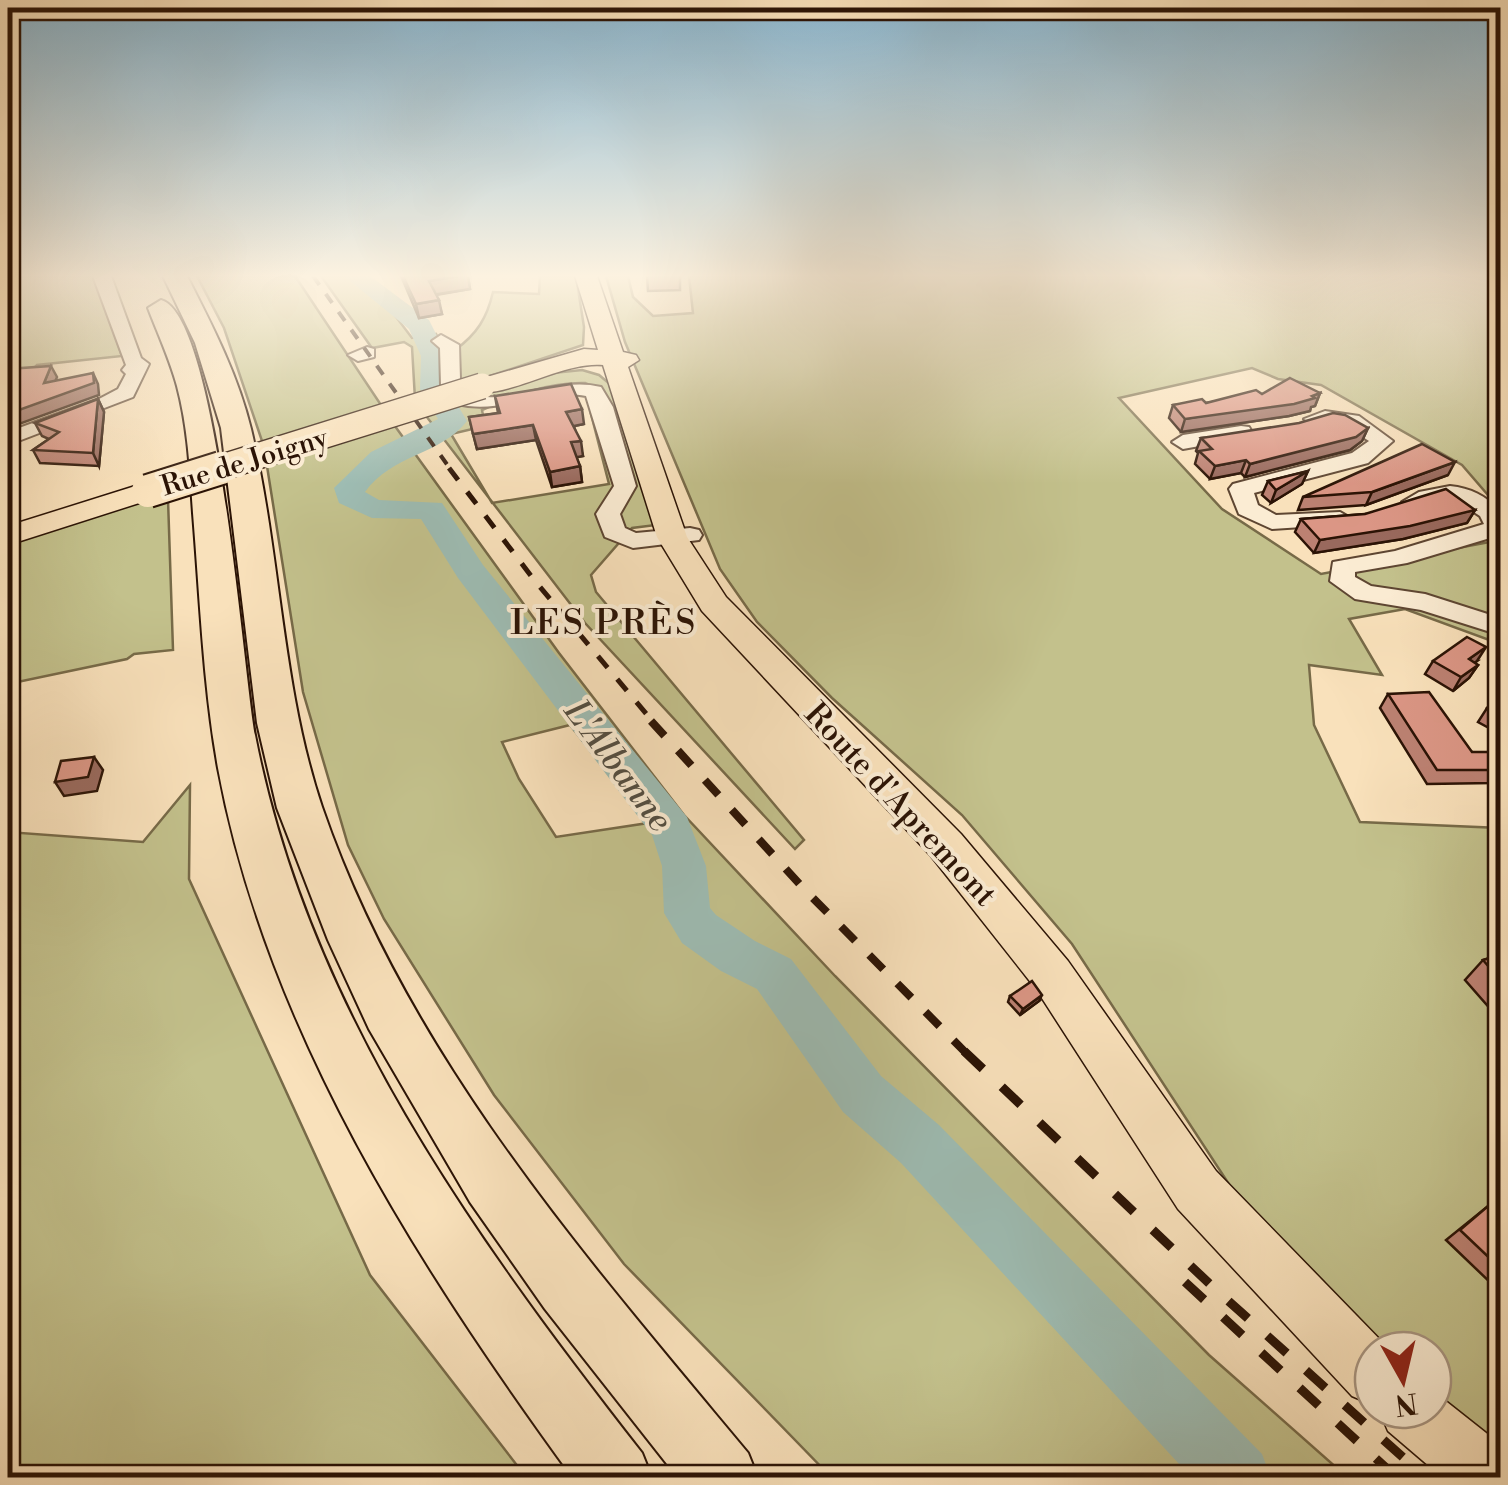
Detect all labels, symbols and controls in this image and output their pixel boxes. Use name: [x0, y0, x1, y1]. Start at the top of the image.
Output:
street label: Rue de Joigny: [157, 420, 332, 504]
district label: LES PRÈS: [510, 600, 698, 645]
water label: L'Albanne: [554, 691, 681, 840]
street label: Route d'Apremont: [796, 695, 1005, 915]
north arrow: [1353, 1330, 1453, 1430]
text: N: [1393, 1384, 1420, 1422]

